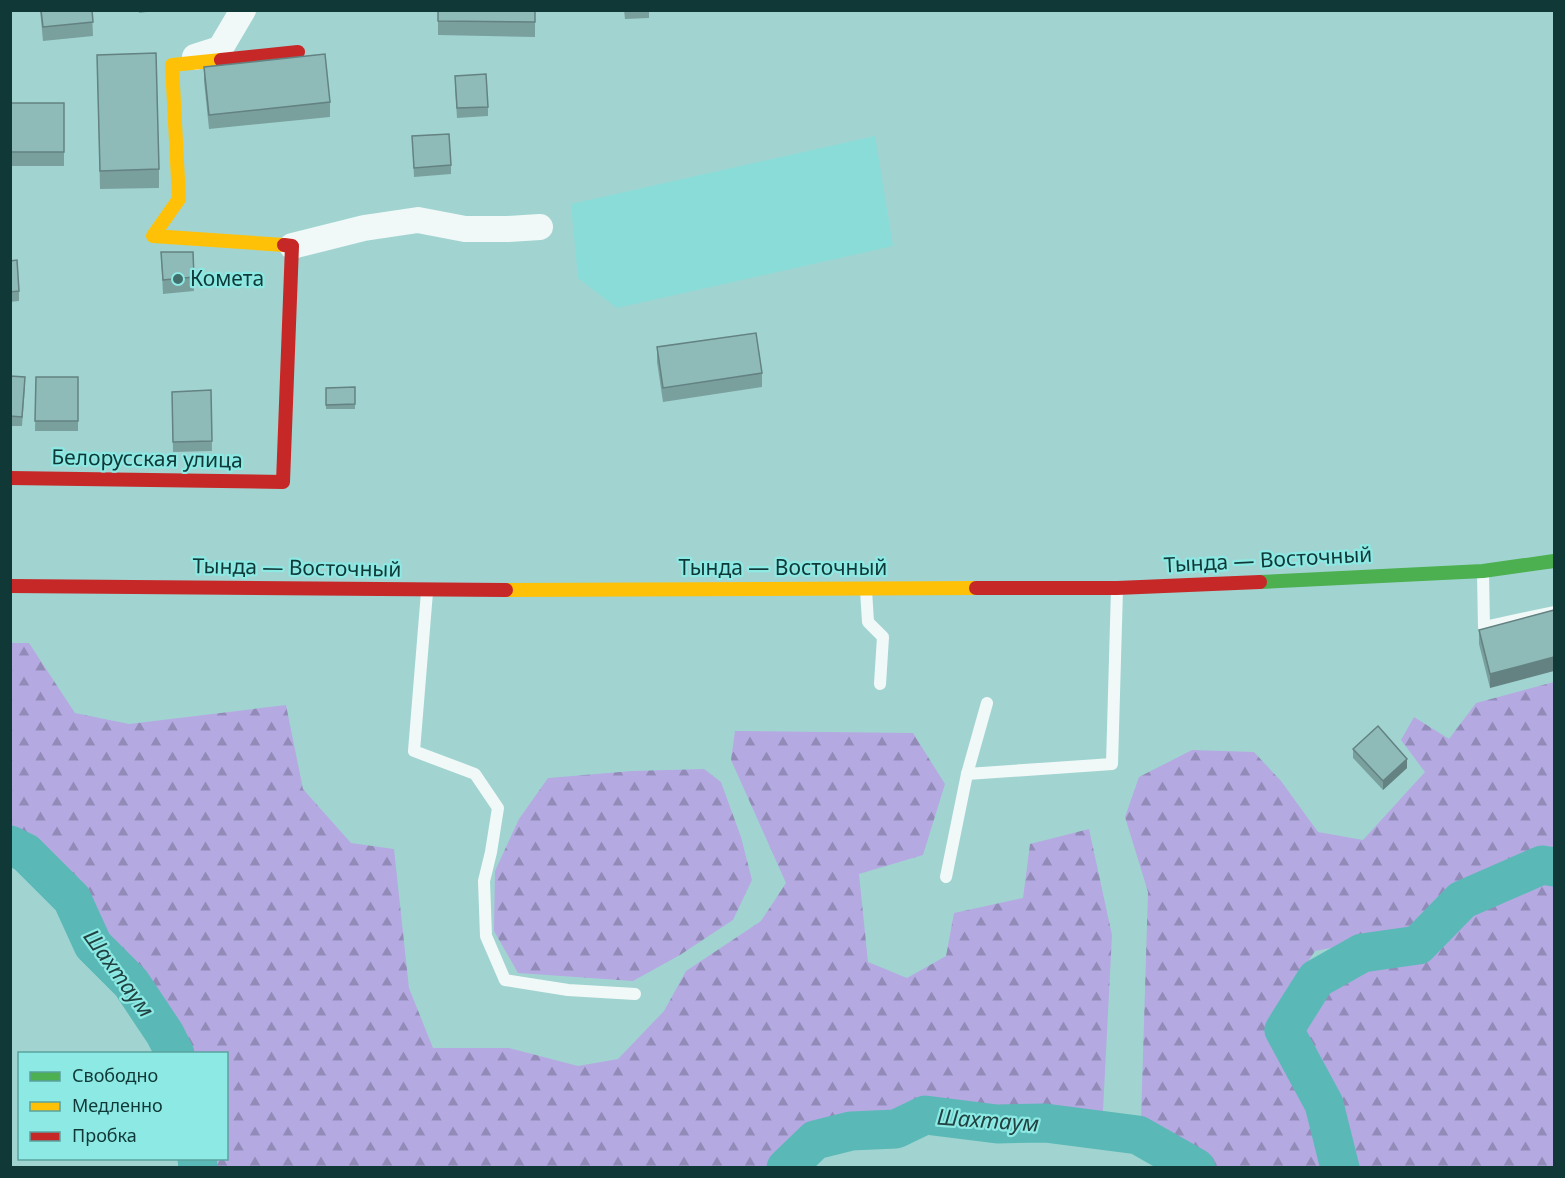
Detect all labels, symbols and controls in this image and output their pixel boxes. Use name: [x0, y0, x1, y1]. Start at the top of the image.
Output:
place label: Комета: [190, 264, 264, 292]
marker: Комета: [171, 272, 185, 286]
street label: Белорусская улица: [51, 442, 243, 474]
street label: Тында — Восточный: [1163, 540, 1373, 578]
street label: Тында — Восточный: [192, 551, 402, 583]
street label: Тында — Восточный: [679, 553, 887, 581]
water label: Шахтаум: [78, 922, 162, 1023]
legend: [18, 1052, 228, 1160]
text: Свободно: [72, 1063, 158, 1087]
text: Медленно: [72, 1093, 163, 1117]
water label: Шахтаум: [936, 1100, 1040, 1138]
text: Пробка: [72, 1123, 137, 1147]

